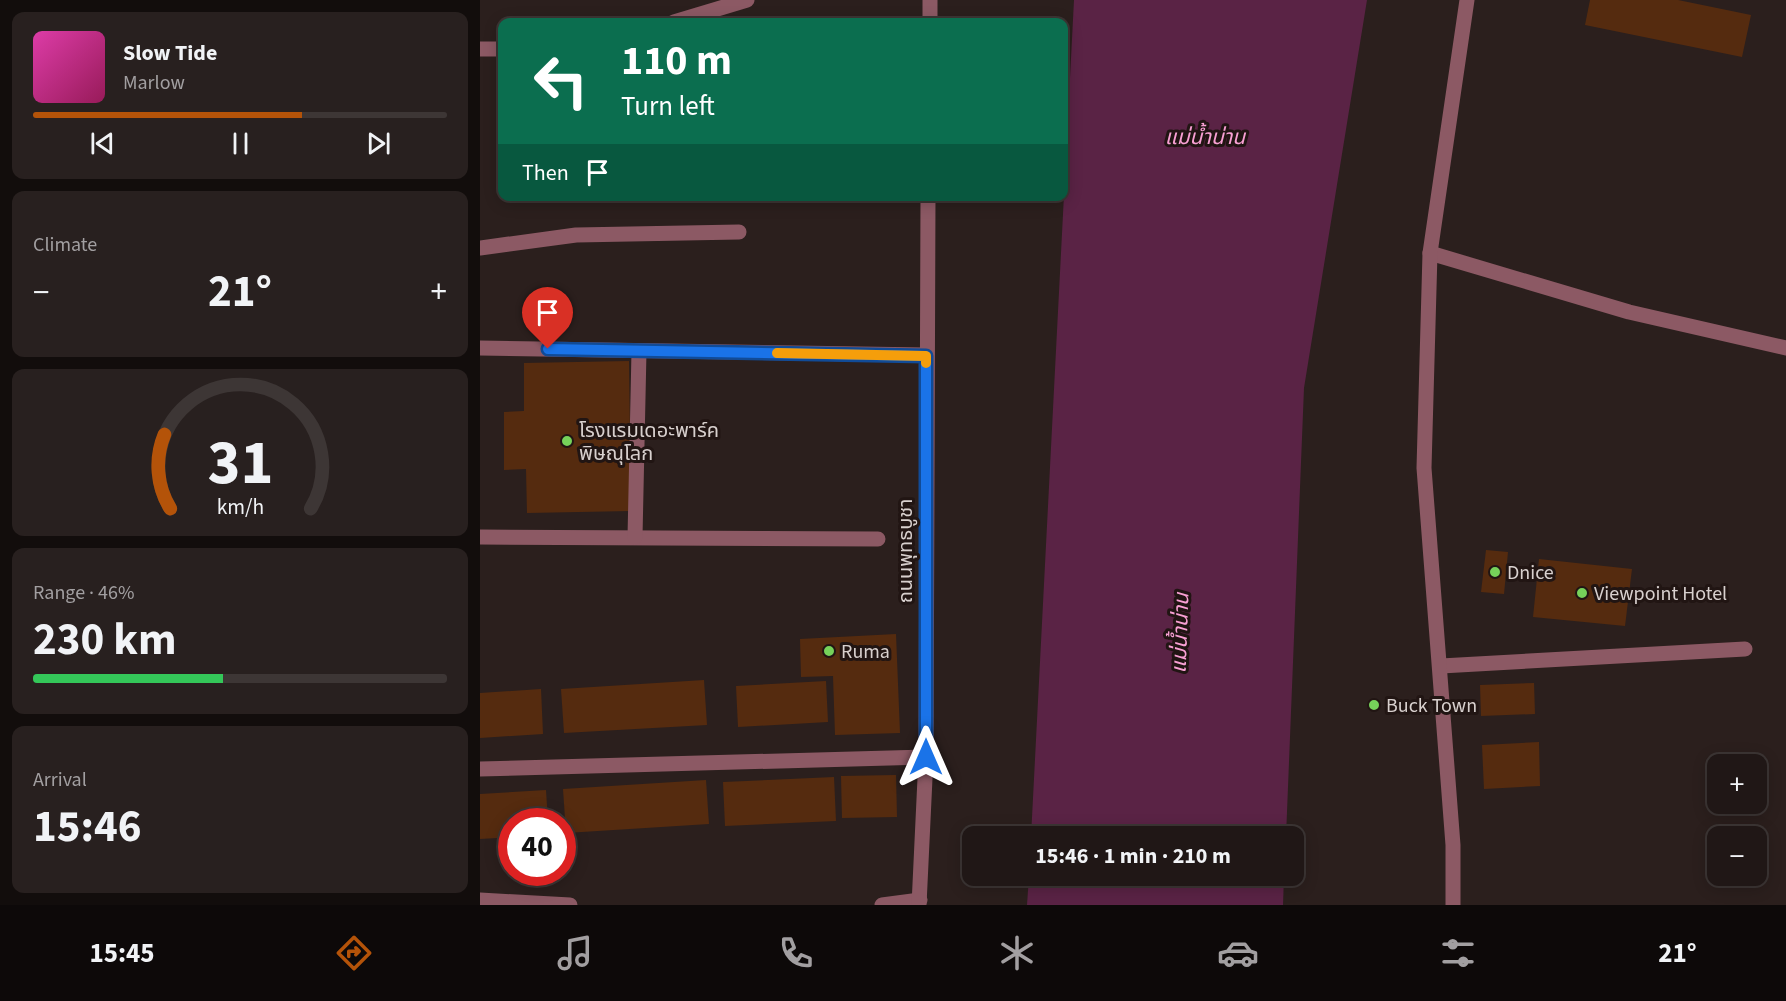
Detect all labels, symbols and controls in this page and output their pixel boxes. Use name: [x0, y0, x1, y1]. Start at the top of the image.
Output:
text: 110 m: [621, 31, 732, 91]
text: Slow Tide: [123, 37, 217, 69]
icon: left: [522, 42, 600, 120]
text: Marlow: [123, 69, 185, 97]
text: Turn left: [621, 87, 715, 126]
water label: แม่น้ำน่าน: [1165, 122, 1246, 152]
icon: previous: [86, 127, 119, 160]
icon: pause: [224, 127, 257, 160]
icon: next: [362, 127, 395, 160]
icon: arrive: [581, 156, 614, 189]
text: Then: [522, 157, 569, 189]
text: Climate: [33, 231, 97, 259]
text: 21°: [208, 260, 272, 324]
text: −: [33, 269, 49, 316]
text: +: [431, 269, 447, 316]
pin: [522, 287, 573, 349]
icon: arrive: [531, 296, 564, 329]
place label: โรงแรมเดอะพาร์ค พิษณุโลก: [579, 417, 719, 468]
text: 31: [207, 420, 273, 509]
marker: โรงแรมเดอะพาร์ค พิษณุโลก: [560, 434, 574, 448]
text: km/h: [216, 493, 264, 524]
street label: ถนนพุทธบูชา: [892, 499, 920, 603]
place label: Dnice: [1507, 559, 1554, 587]
marker: Dnice: [1488, 565, 1502, 579]
text: Range · 46%: [33, 579, 134, 607]
place label: Viewpoint Hotel: [1594, 580, 1727, 608]
marker: Viewpoint Hotel: [1575, 586, 1589, 600]
water label: แม่น้ำน่าน: [1164, 591, 1196, 674]
text: 230 km: [33, 608, 177, 672]
place label: Ruma: [841, 638, 890, 666]
marker: Ruma: [822, 644, 836, 658]
place label: Buck Town: [1386, 692, 1477, 720]
marker: Buck Town: [1367, 698, 1381, 712]
position arrow: [894, 725, 958, 789]
map controls: [1707, 754, 1767, 886]
button: +: [1707, 754, 1767, 814]
text: Arrival: [33, 766, 87, 794]
text: 15:46: [33, 795, 142, 859]
speed limit sign: 40: [498, 808, 576, 886]
button: −: [1707, 826, 1767, 886]
text: 15:46 · 1 min · 210 m: [1035, 840, 1231, 872]
icon: directions: [333, 932, 375, 974]
icon: music: [554, 932, 596, 974]
icon: phone: [775, 932, 817, 974]
icon: climate: [996, 932, 1038, 974]
icon: car: [1217, 932, 1259, 974]
icon: filters: [1437, 932, 1479, 974]
text: 15:45: [89, 934, 155, 973]
text: 21°: [1658, 934, 1697, 973]

